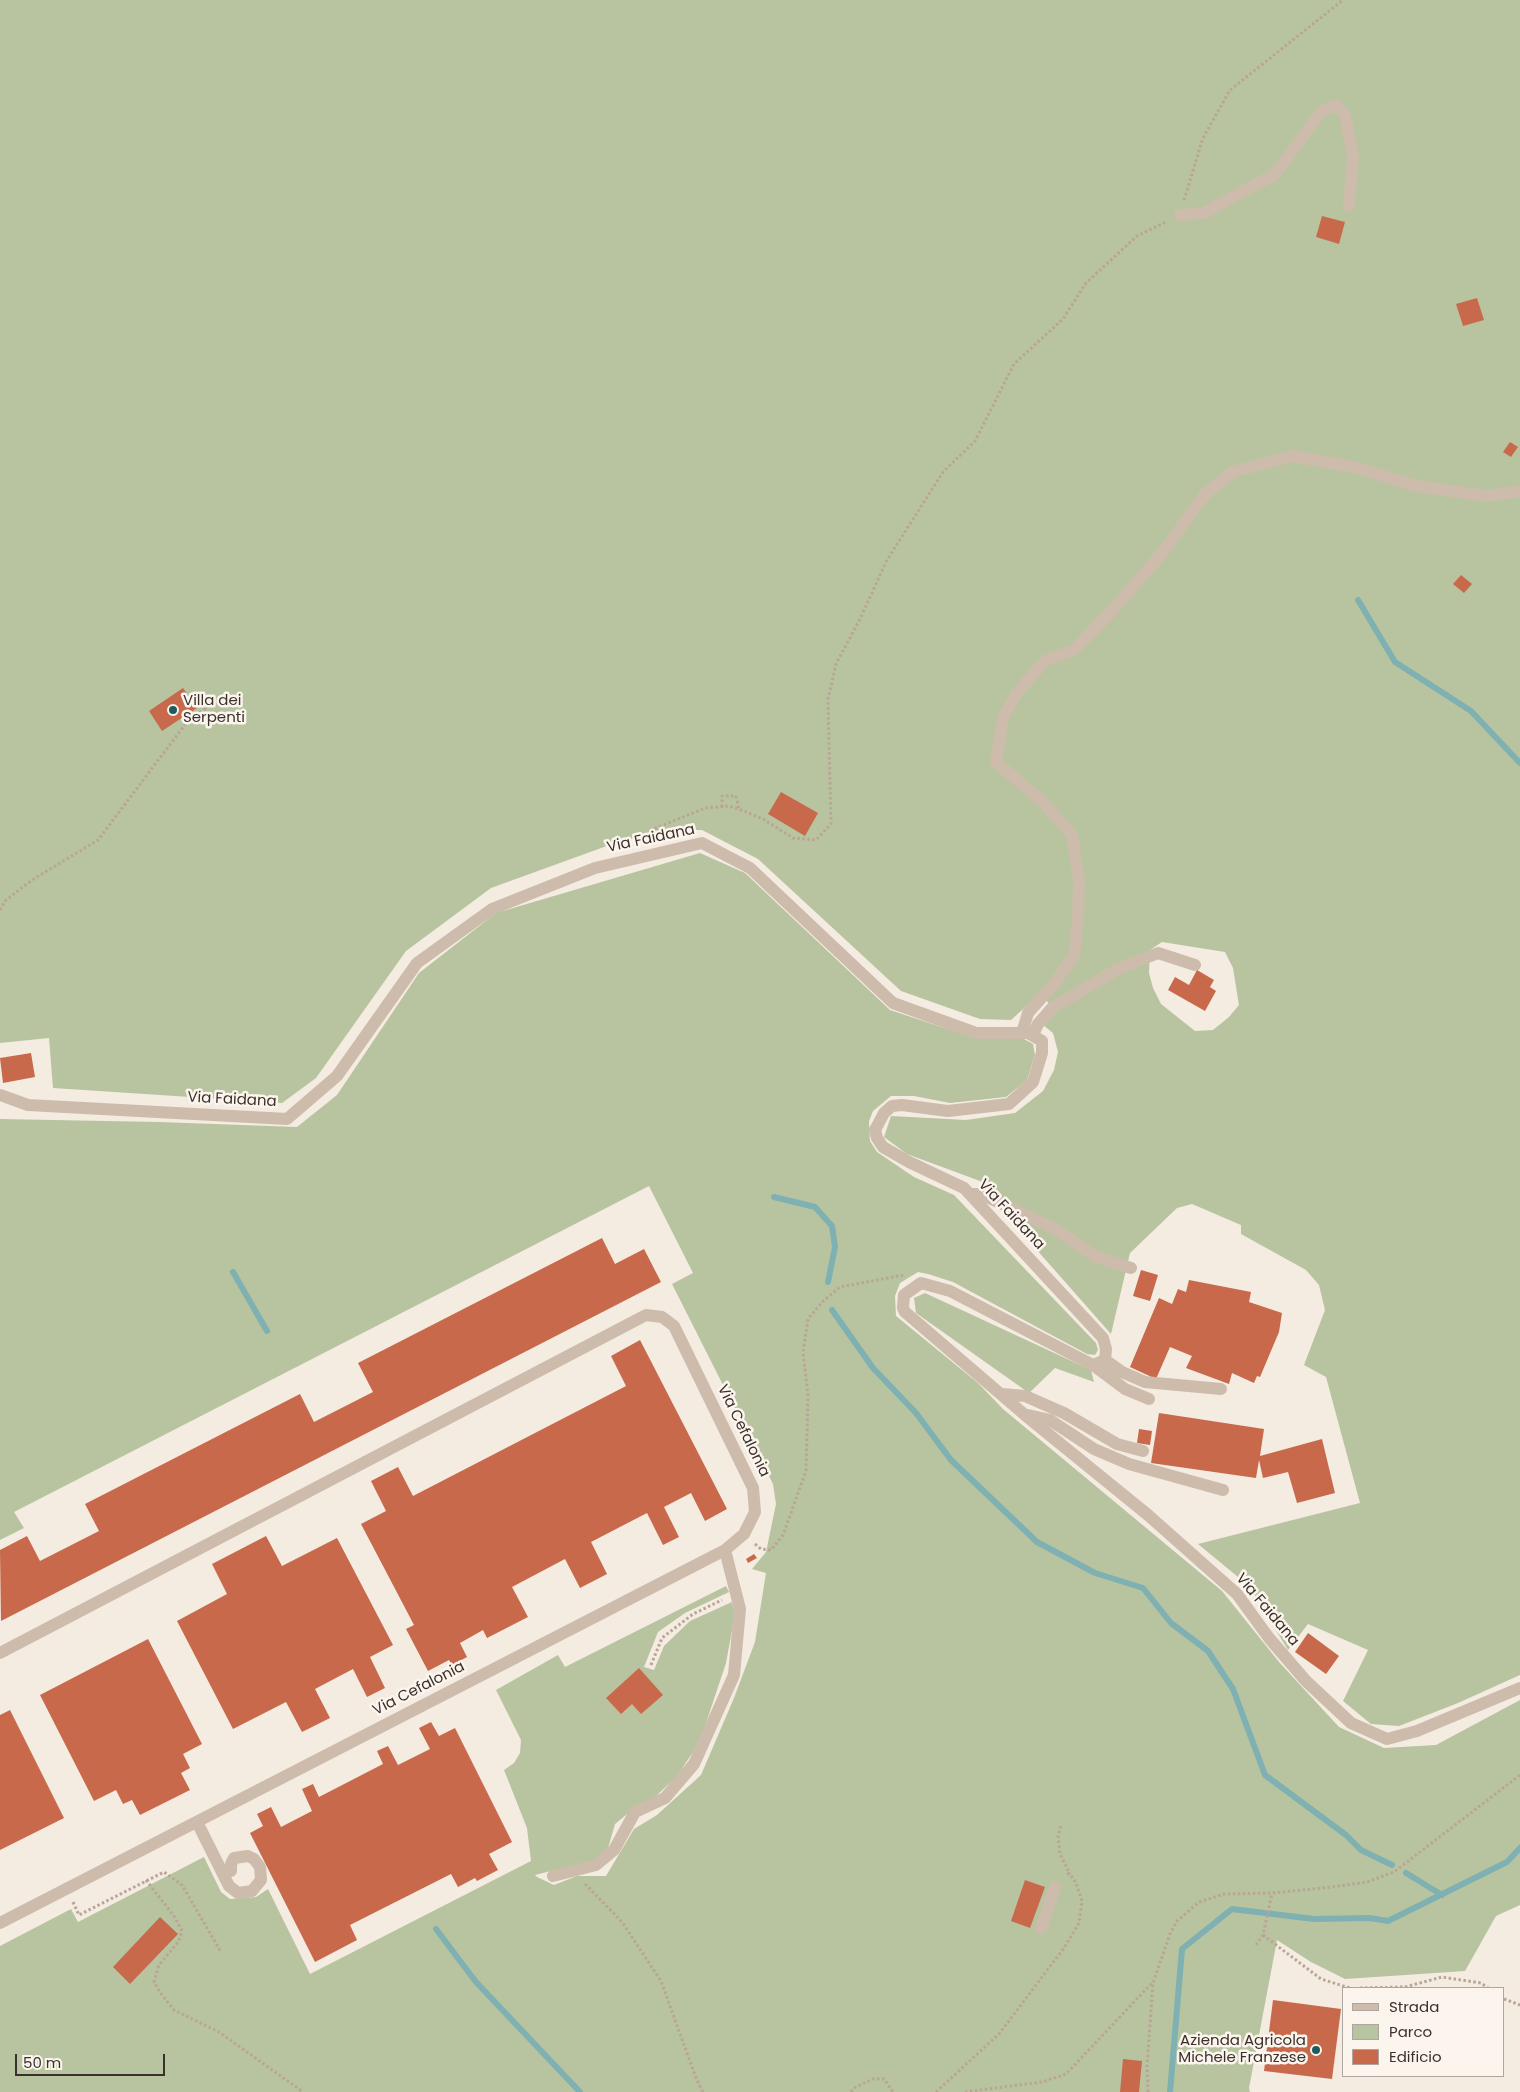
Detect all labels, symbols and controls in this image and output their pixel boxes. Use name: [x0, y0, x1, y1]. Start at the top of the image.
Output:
place label: Villa dei Serpenti: [183, 692, 245, 727]
marker: Villa dei Serpenti: [167, 704, 179, 716]
street label: Via Faidana: [605, 821, 697, 857]
street label: Via Faidana: [187, 1089, 277, 1111]
street label: Via Faidana: [974, 1176, 1048, 1254]
street label: Via Cefalonia: [713, 1382, 773, 1480]
street label: Via Faidana: [1231, 1570, 1303, 1650]
street label: Via Cefalonia: [370, 1658, 468, 1720]
legend: [1342, 1987, 1505, 2077]
text: Strada: [1389, 1996, 1439, 2017]
text: Parco: [1389, 2021, 1432, 2042]
place label: Azienda Agricola Michele Franzese: [1178, 2032, 1306, 2067]
scale bar: [18, 2044, 168, 2076]
marker: Azienda Agricola Michele Franzese: [1310, 2044, 1322, 2056]
text: Edificio: [1389, 2046, 1442, 2067]
text: 50 m: [23, 2052, 61, 2073]

